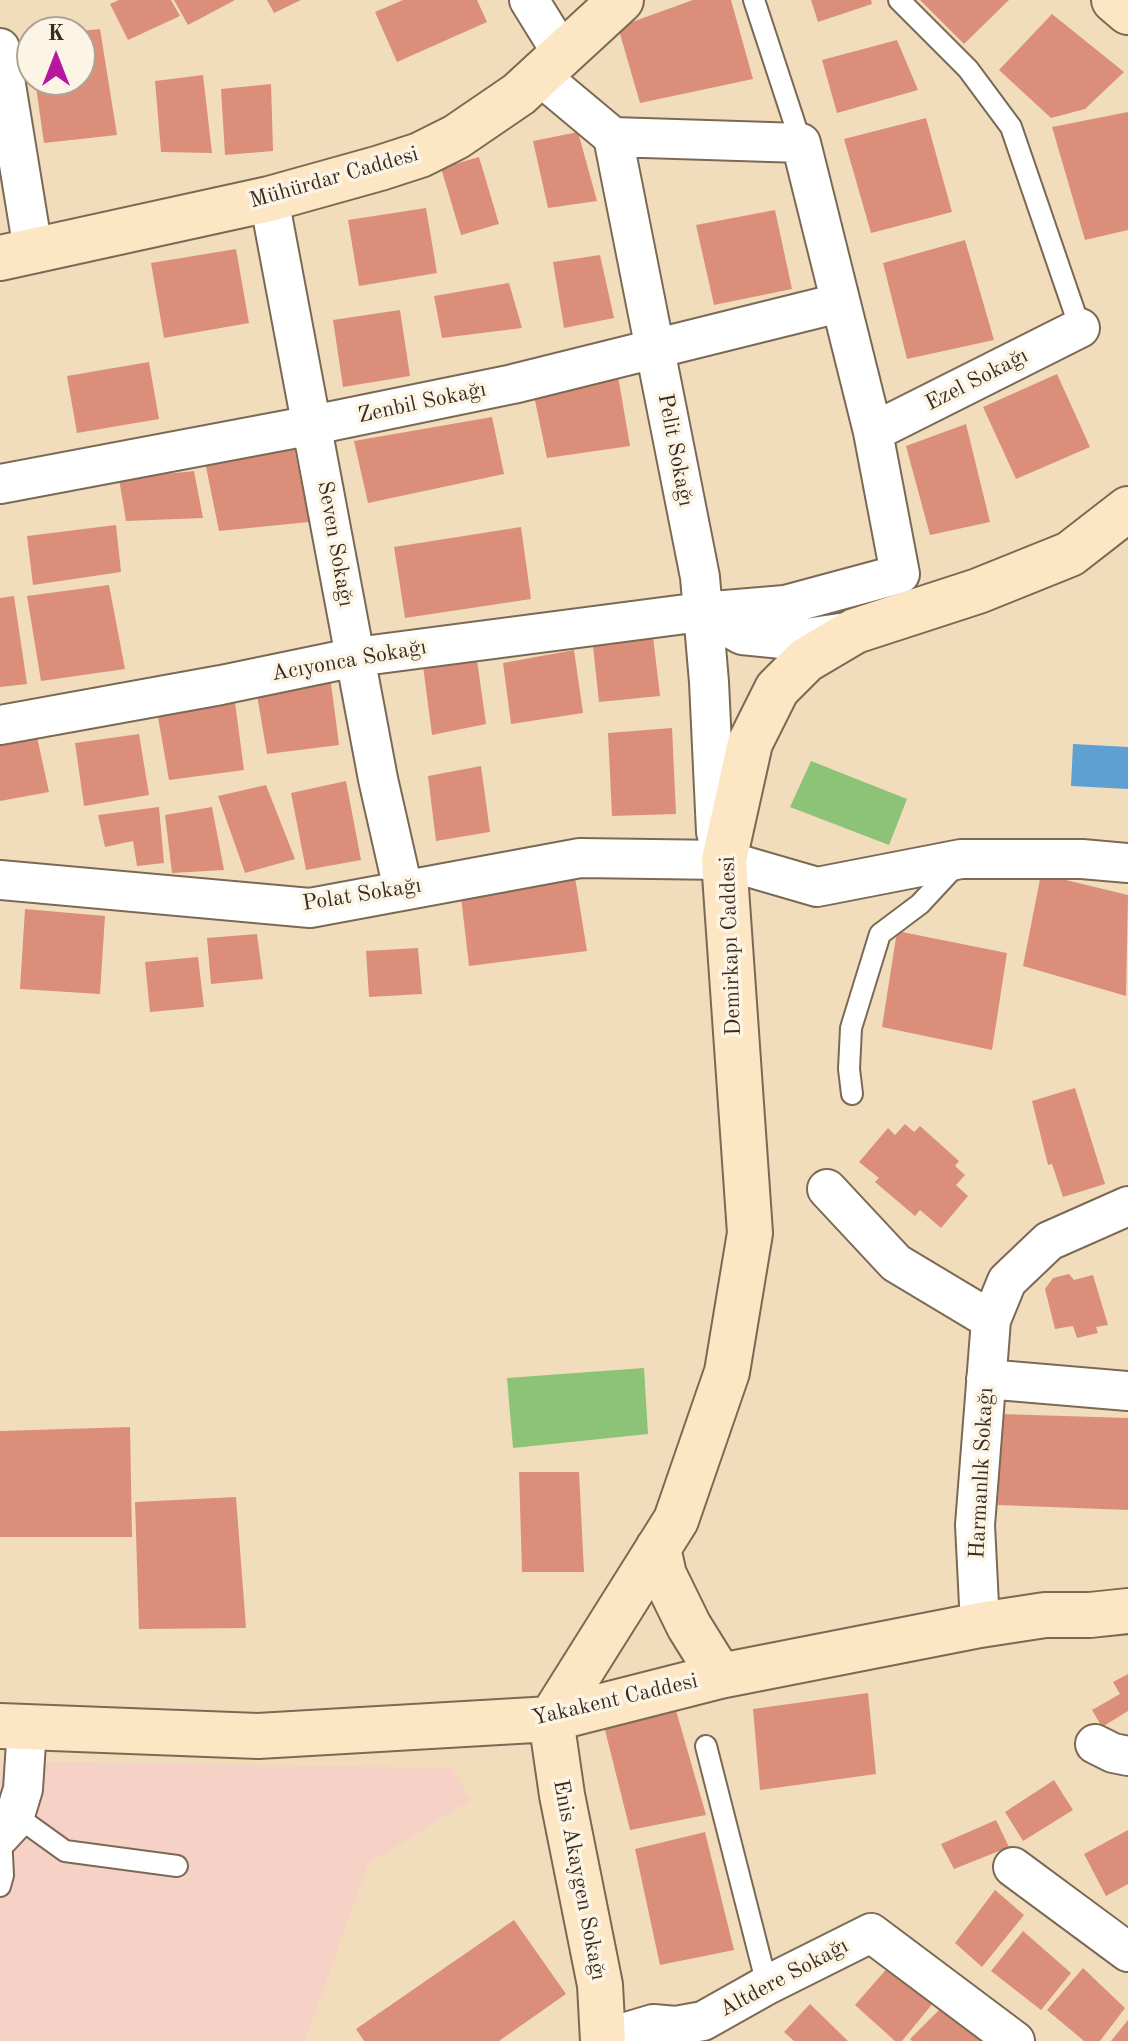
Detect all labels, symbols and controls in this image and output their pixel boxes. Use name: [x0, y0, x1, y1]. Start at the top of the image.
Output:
north arrow: [16, 16, 96, 96]
text: K: [48, 23, 64, 45]
street label: Mühürdar Caddesi: [246, 141, 422, 215]
street label: Ezel Sokağı: [921, 343, 1033, 417]
street label: Zenbil Sokağı: [356, 377, 488, 429]
street label: Pelit Sokağı: [651, 391, 699, 509]
street label: Seven Sokağı: [311, 479, 359, 609]
street label: Acıyonca Sokağı: [269, 634, 429, 688]
street label: Demirkapı Caddesi: [715, 856, 747, 1036]
street label: Polat Sokağı: [301, 873, 423, 917]
street label: Harmanlık Sokağı: [964, 1387, 1000, 1559]
street label: Yakakent Caddesi: [530, 1668, 700, 1732]
street label: Enis Akaygen Sokağı: [547, 1777, 611, 1983]
street label: Altdere Sokağı: [715, 1933, 853, 2023]

